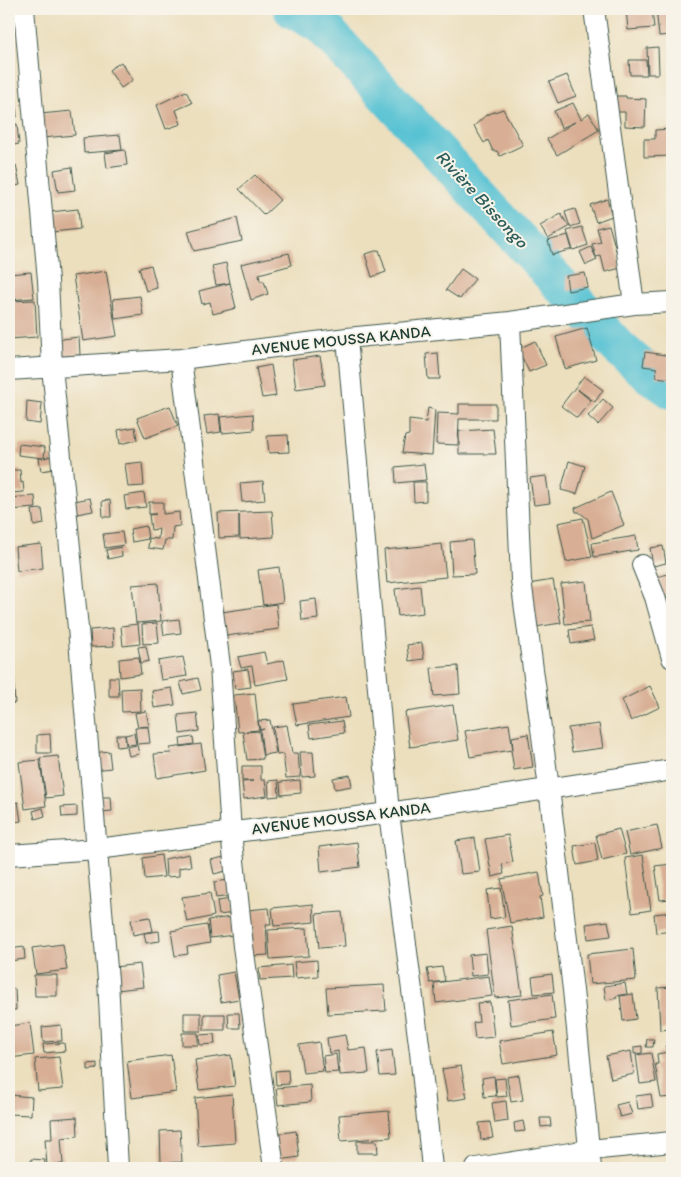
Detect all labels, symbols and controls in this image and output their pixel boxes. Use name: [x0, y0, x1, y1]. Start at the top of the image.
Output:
water label: Rivière Bissongo: [431, 145, 534, 253]
street label: AVENUE MOUSSA KANDA: [251, 321, 431, 359]
street label: AVENUE MOUSSA KANDA: [251, 798, 431, 838]

